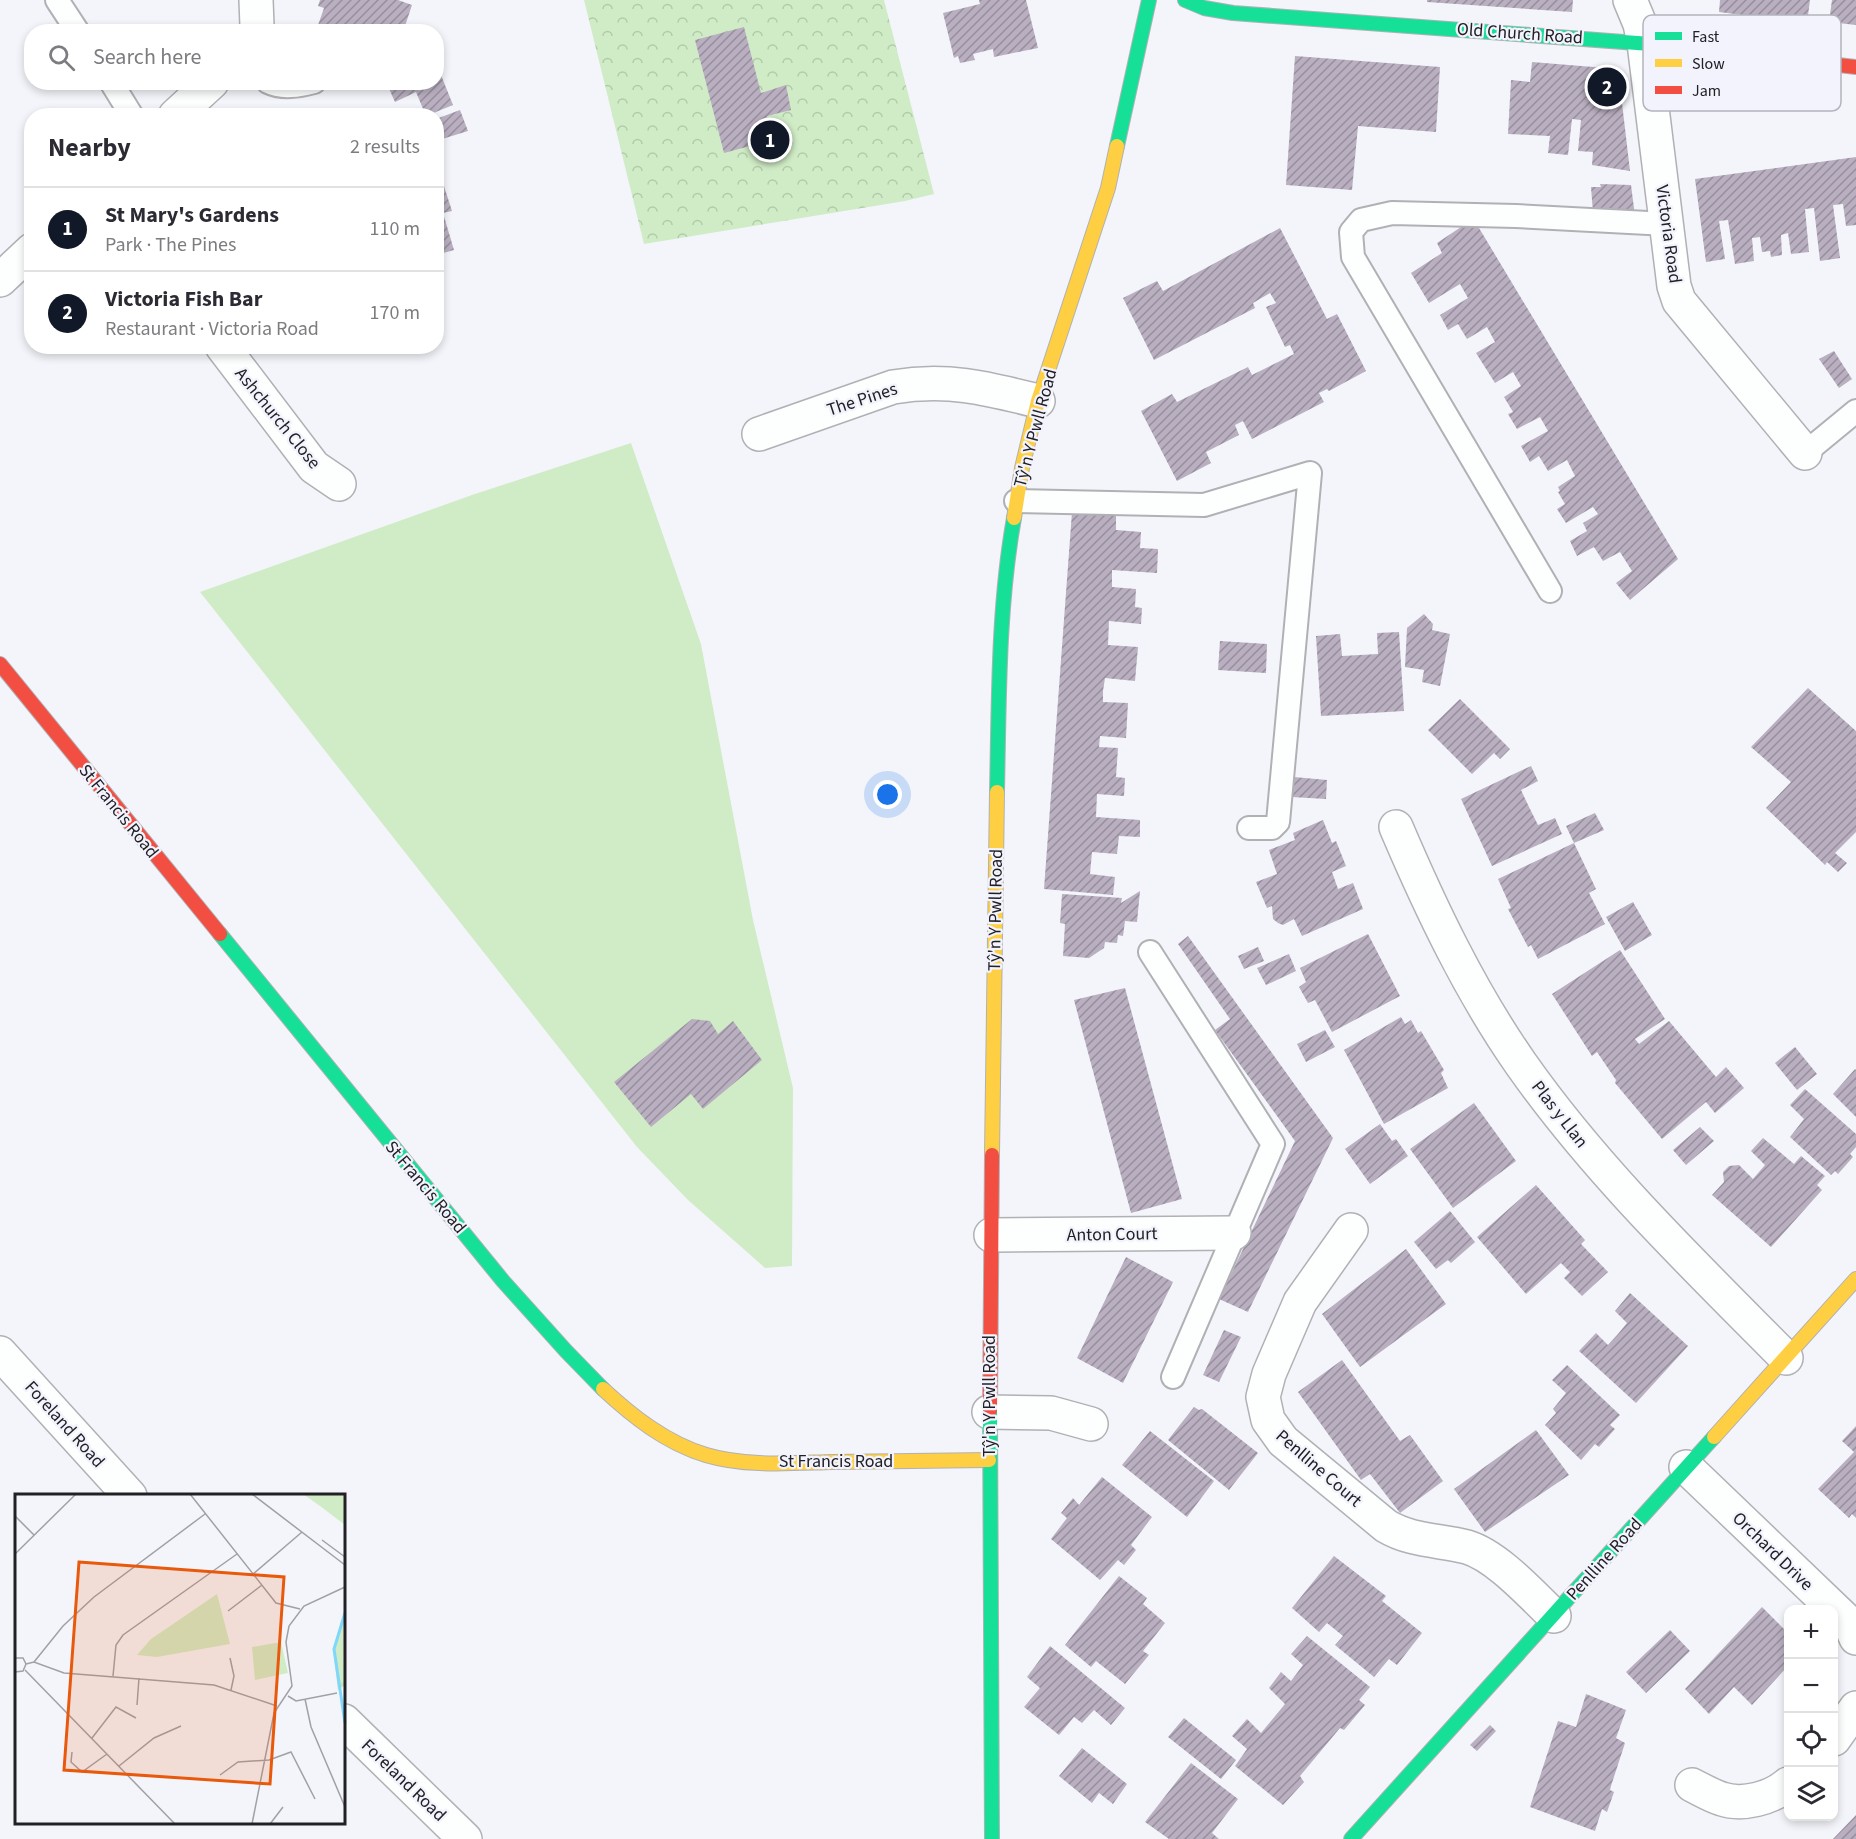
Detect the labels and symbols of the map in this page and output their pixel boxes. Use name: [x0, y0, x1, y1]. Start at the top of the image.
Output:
legend: [1643, 15, 1841, 111]
street label: Old Church Road: [1456, 17, 1584, 50]
text: Fast: [1692, 26, 1720, 48]
text: Slow: [1692, 53, 1725, 75]
pin: 2: [1588, 64, 1626, 110]
text: Jam: [1692, 80, 1721, 102]
pin: 1: [750, 118, 790, 162]
street label: Victoria Road: [1649, 183, 1688, 285]
street label: Ashchurch Close: [229, 362, 326, 474]
street label: Tŷ'n Y Pwll Road: [1008, 366, 1063, 490]
street label: The Pines: [824, 376, 901, 423]
street label: St Francis Road: [73, 759, 164, 864]
your location: [873, 780, 902, 809]
street label: Tŷ'n Y Pwll Road: [982, 849, 1009, 971]
street label: Plas y Llan: [1525, 1075, 1594, 1153]
street label: St Francis Road: [379, 1135, 472, 1239]
street label: Anton Court: [1066, 1221, 1158, 1248]
street label: Tŷ'n Y Pwll Road: [977, 1335, 1002, 1457]
street label: Foreland Road: [19, 1375, 110, 1473]
street label: Penlline Court: [1270, 1424, 1367, 1513]
street label: St Francis Road: [779, 1449, 893, 1474]
inset map: [15, 1494, 345, 1824]
street label: Orchard Drive: [1727, 1506, 1819, 1596]
street label: Penlline Road: [1561, 1513, 1648, 1606]
street label: Foreland Road: [356, 1733, 452, 1827]

